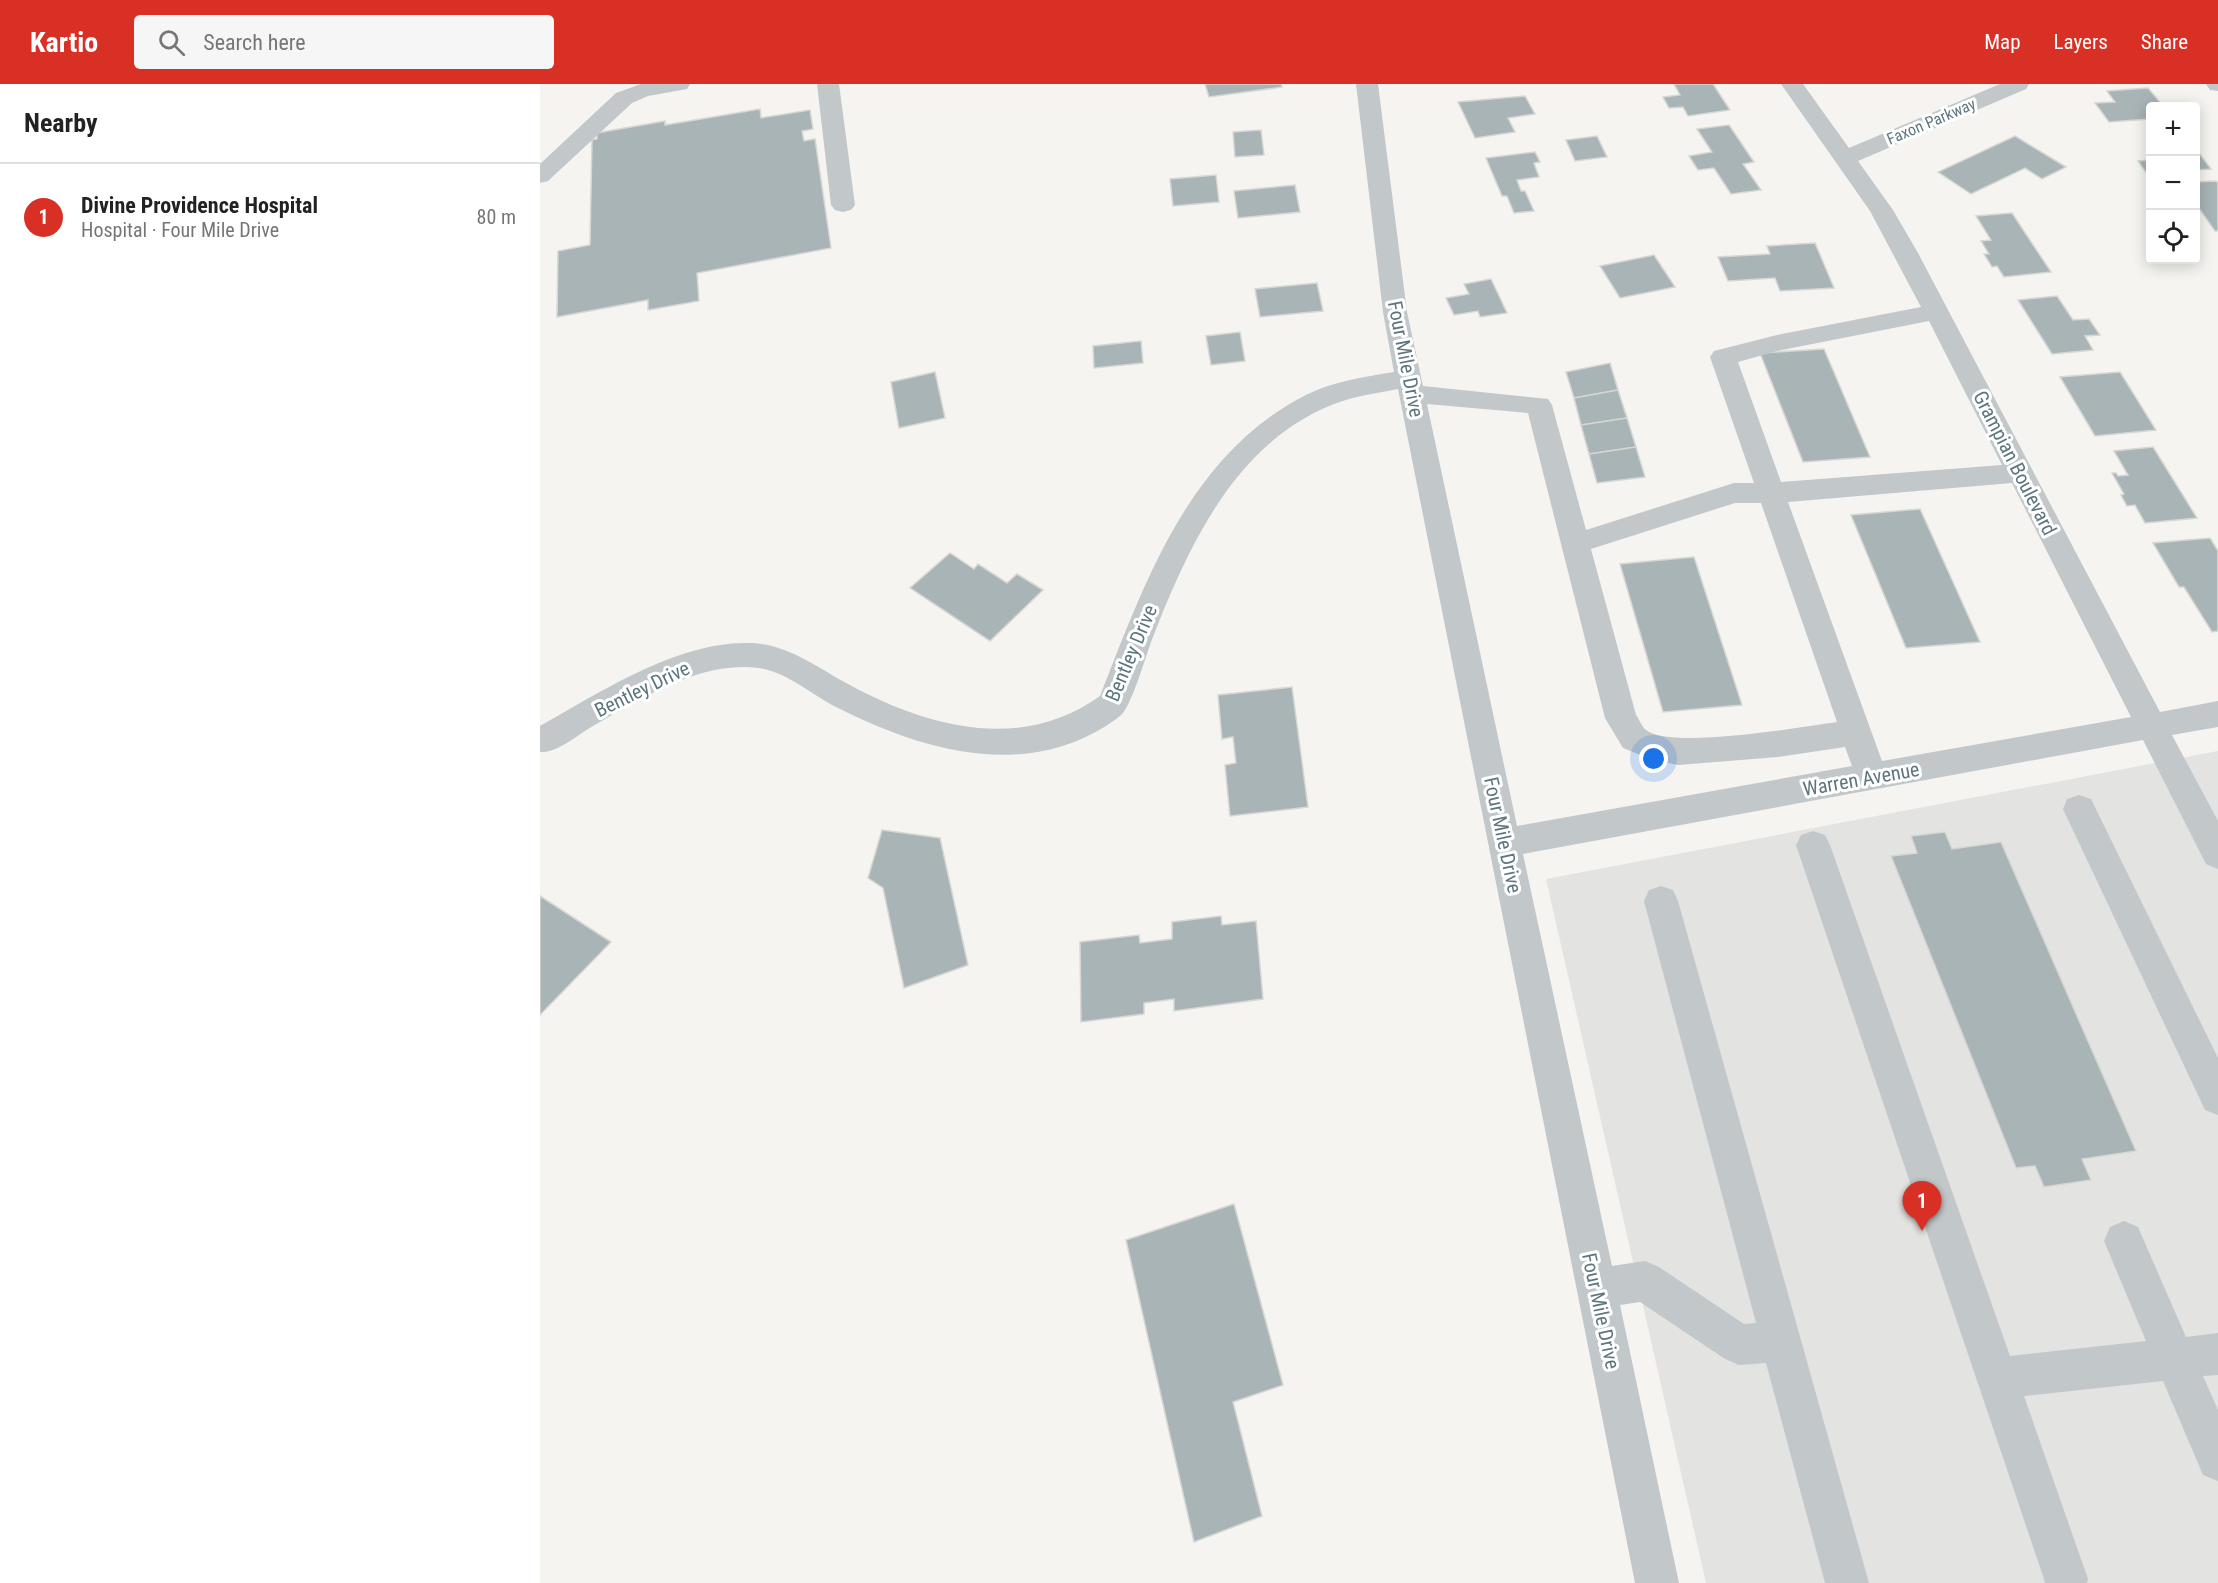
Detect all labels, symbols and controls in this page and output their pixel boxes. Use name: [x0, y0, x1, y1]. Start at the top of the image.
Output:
search box: [134, 15, 554, 69]
text: Kartio: [30, 26, 98, 59]
icon: search: [155, 26, 188, 59]
text: Search here: [203, 30, 306, 55]
text: Map: [1984, 30, 2021, 54]
text: Layers: [2054, 30, 2108, 54]
text: Share: [2141, 30, 2188, 54]
street label: Faxon Parkway: [1884, 94, 1979, 149]
map controls: [2146, 102, 2200, 264]
button: +: [2146, 102, 2200, 156]
text: Nearby: [24, 108, 98, 138]
button: −: [2146, 156, 2200, 210]
text: Divine Providence Hospital: [81, 193, 318, 218]
text: 1: [38, 205, 49, 229]
text: 80 m: [477, 205, 516, 229]
button: locate: [2146, 210, 2200, 264]
text: Hospital · Four Mile Drive: [81, 218, 279, 242]
street label: Four Mile Drive: [1383, 299, 1429, 419]
street label: Grampian Boulevard: [1968, 387, 2062, 539]
street label: Bentley Drive: [1100, 601, 1162, 705]
street label: Bentley Drive: [591, 656, 693, 722]
your location: [1639, 744, 1668, 773]
street label: Warren Avenue: [1801, 757, 1921, 801]
street label: Four Mile Drive: [1479, 775, 1527, 895]
pin: 1: [1902, 1182, 1942, 1231]
street label: Four Mile Drive: [1577, 1251, 1625, 1371]

